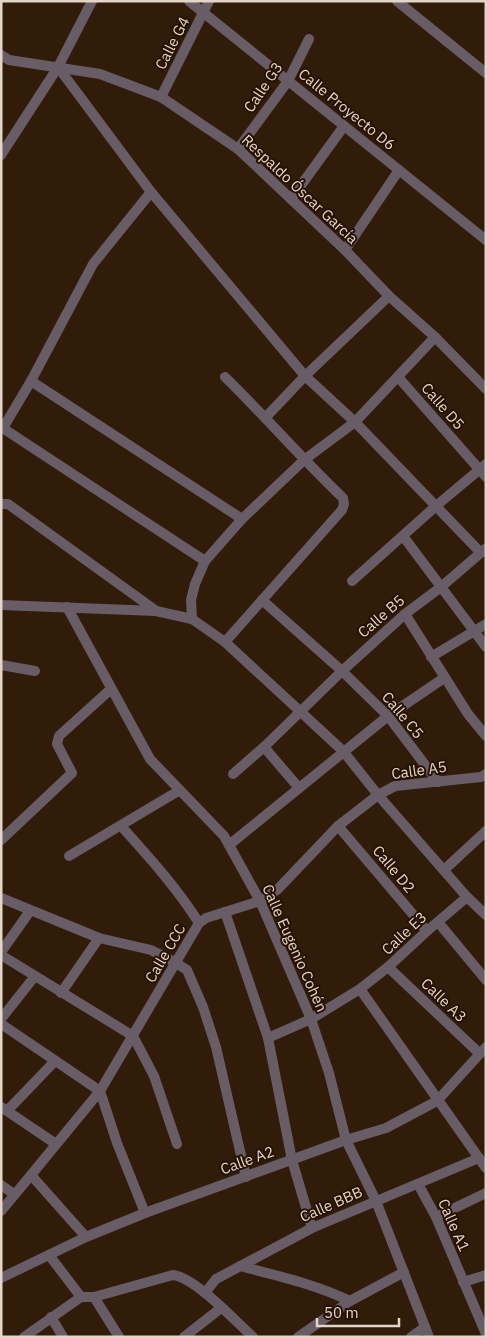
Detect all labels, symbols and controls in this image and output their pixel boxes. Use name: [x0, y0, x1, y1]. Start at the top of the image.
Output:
street label: Calle G4: [151, 13, 193, 73]
street label: Calle G3: [239, 58, 287, 116]
street label: Calle Proyecto D6: [295, 64, 399, 154]
street label: Respaldo Óscar García: [238, 130, 362, 248]
street label: Calle D5: [417, 379, 469, 433]
street label: Calle B5: [354, 590, 408, 642]
street label: Calle C5: [378, 688, 428, 742]
street label: Calle A5: [390, 757, 448, 783]
street label: Calle D2: [369, 841, 419, 897]
street label: Calle Eugenio Cohén: [258, 881, 332, 1015]
street label: Calle E3: [377, 907, 431, 959]
street label: Calle CCC: [141, 920, 189, 986]
street label: Calle A3: [417, 974, 471, 1026]
street label: Calle A2: [218, 1142, 276, 1178]
street label: Calle BBB: [297, 1182, 365, 1226]
street label: Calle A1: [434, 1196, 474, 1254]
scale bar: [317, 1296, 400, 1328]
text: 50 m: [324, 1303, 359, 1322]

